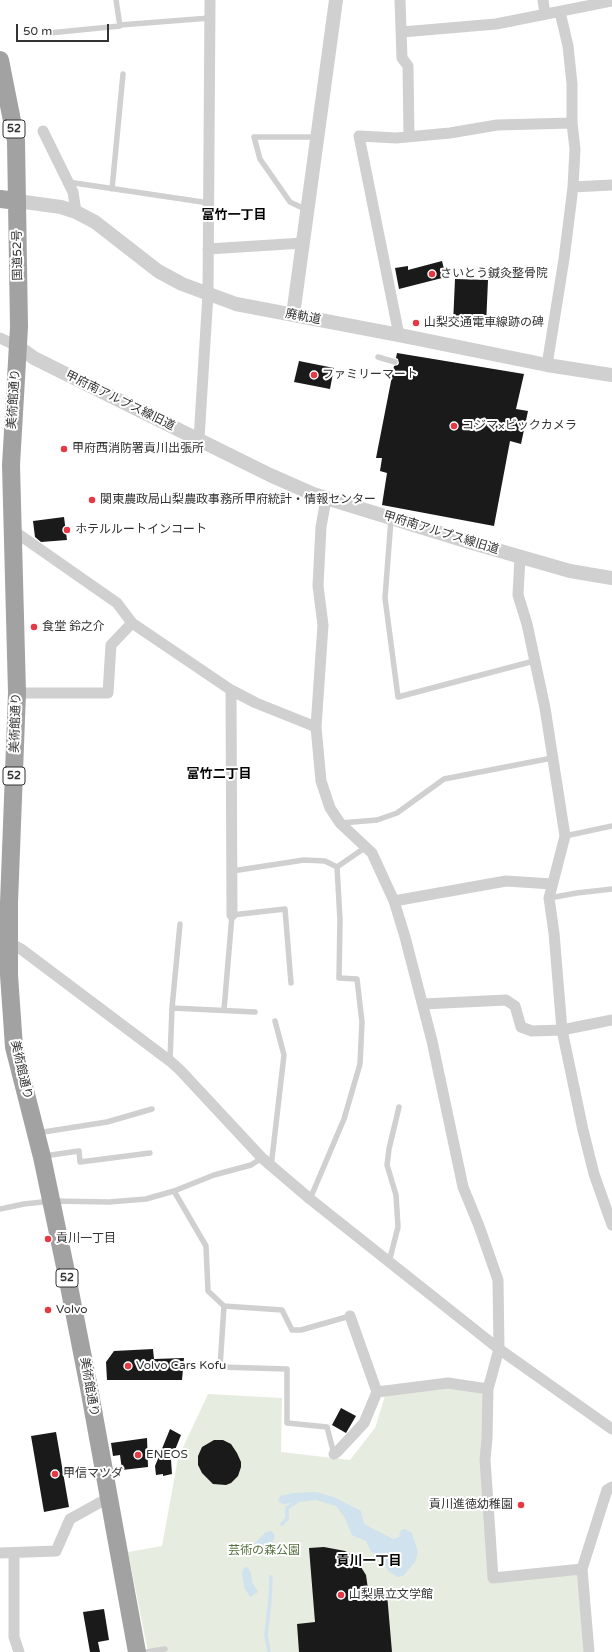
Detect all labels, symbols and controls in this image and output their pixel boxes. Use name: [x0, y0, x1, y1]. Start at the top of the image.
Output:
scale bar: [18, 16, 111, 42]
text: 50 m: [23, 24, 52, 38]
road number: 52: [3, 120, 25, 138]
district label: 富竹一丁目: [202, 208, 266, 224]
street label: 国道52号: [10, 229, 26, 281]
place label: さいとう鍼灸整骨院: [440, 267, 548, 281]
marker: さいとう鍼灸整骨院: [427, 269, 437, 279]
street label: 廃軌道: [284, 306, 322, 328]
place label: 山梨交通電車線跡の碑: [424, 316, 544, 330]
marker: 山梨交通電車線跡の碑: [411, 318, 421, 328]
street label: 甲府南アルプス線旧道: [63, 368, 177, 434]
place label: ファミリーマート: [322, 368, 418, 382]
street label: 美術館通り: [5, 369, 23, 429]
marker: ファミリーマート: [309, 370, 319, 380]
place label: コジマ×ビックカメラ: [462, 419, 577, 433]
marker: コジマ×ビックカメラ: [449, 421, 459, 431]
place label: 甲府西消防署貢川出張所: [72, 442, 204, 456]
marker: 甲府西消防署貢川出張所: [59, 444, 69, 454]
place label: 関東農政局山梨農政事務所甲府統計・情報センター: [100, 493, 376, 507]
marker: 関東農政局山梨農政事務所甲府統計・情報センター: [87, 495, 97, 505]
street label: 甲府南アルプス線旧道: [382, 509, 500, 557]
place label: ホテルルートインコート: [75, 523, 207, 537]
marker: ホテルルートインコート: [62, 525, 72, 535]
place label: 食堂 鈴之介: [42, 620, 105, 634]
marker: 食堂 鈴之介: [29, 622, 39, 632]
street label: 美術館通り: [8, 693, 24, 753]
road number: 52: [3, 767, 25, 785]
district label: 富竹二丁目: [187, 767, 251, 783]
street label: 美術館通り: [7, 1039, 35, 1101]
place label: 貢川一丁目: [56, 1232, 116, 1246]
marker: 貢川一丁目: [43, 1234, 53, 1244]
road number: 52: [56, 1269, 78, 1287]
place label: Volvo: [56, 1303, 88, 1317]
marker: Volvo: [43, 1305, 53, 1315]
street label: 美術館通り: [77, 1356, 101, 1418]
place label: Volvo Cars Kofu: [136, 1359, 226, 1373]
marker: Volvo Cars Kofu: [123, 1361, 133, 1371]
place label: ENEOS: [146, 1448, 188, 1462]
marker: ENEOS: [133, 1450, 143, 1460]
place label: 甲信マツダ: [63, 1467, 123, 1481]
marker: 甲信マツダ: [50, 1469, 60, 1479]
place label: 貢川進徳幼稚園: [429, 1498, 513, 1512]
marker: 貢川進徳幼稚園: [516, 1500, 526, 1510]
park label: 芸術の森公園: [228, 1544, 300, 1558]
district label: 貢川一丁目: [337, 1554, 401, 1570]
place label: 山梨県立文学館: [349, 1588, 433, 1602]
marker: 山梨県立文学館: [336, 1590, 346, 1600]

